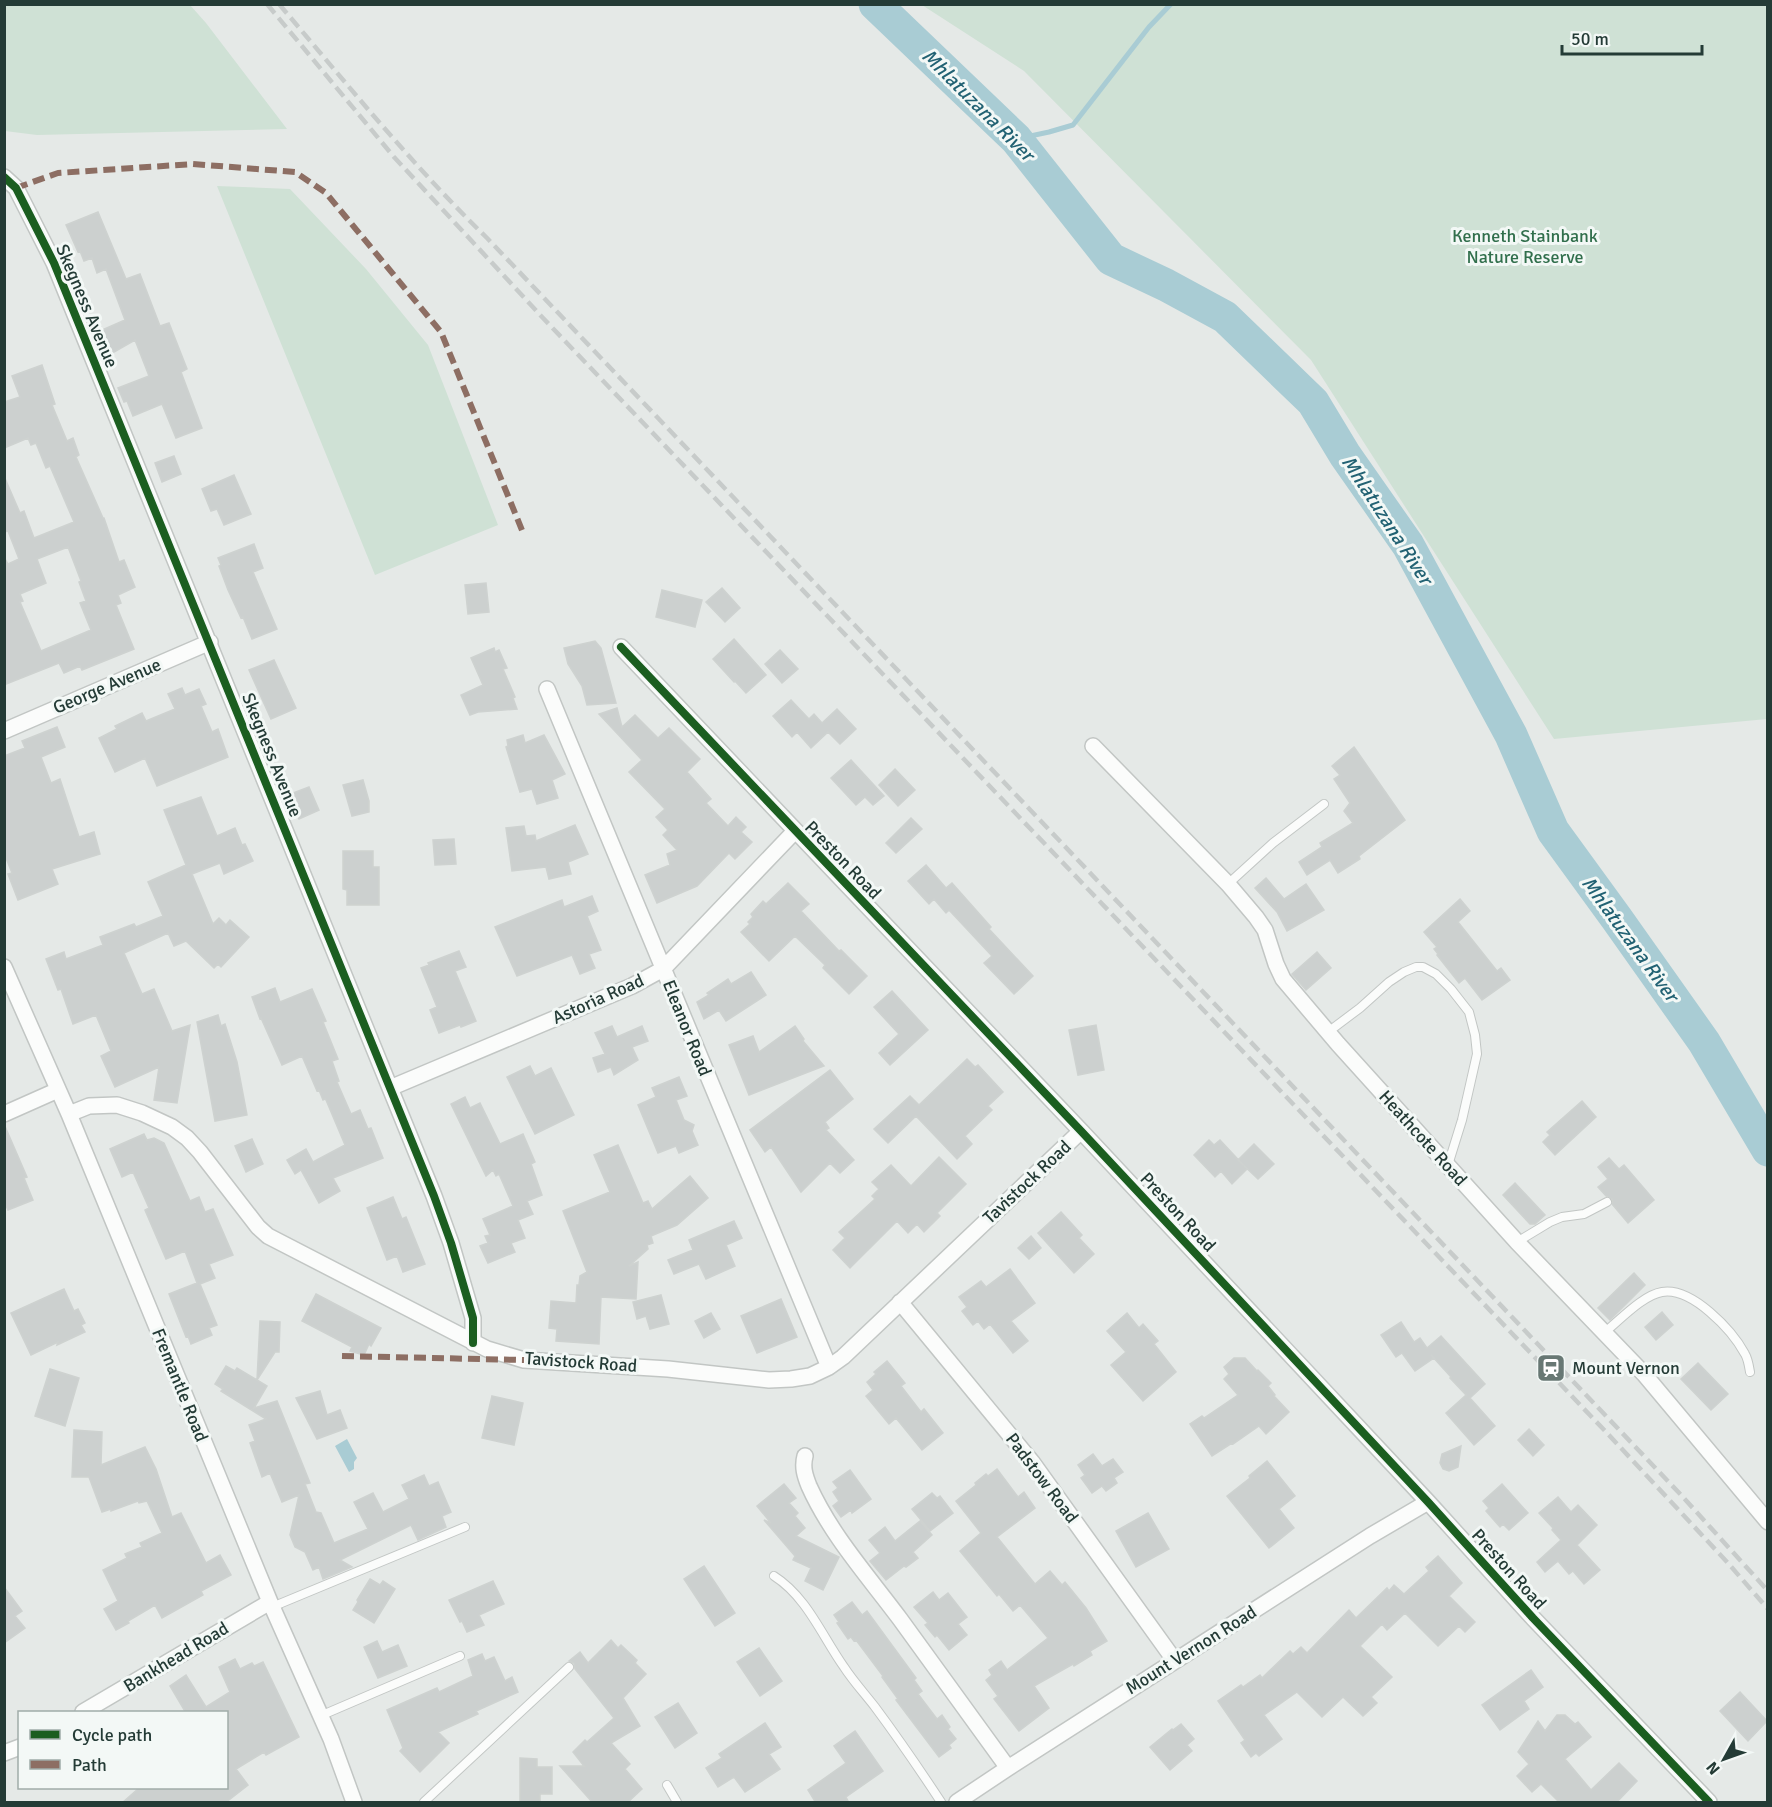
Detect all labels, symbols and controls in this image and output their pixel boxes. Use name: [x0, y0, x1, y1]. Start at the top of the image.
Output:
scale bar: [1562, 18, 1702, 56]
text: 50 m: [1571, 28, 1609, 50]
water label: Mhlatuzana River: [917, 44, 1041, 168]
park label: Kenneth Stainbank Nature Reserve: [1452, 225, 1598, 268]
street label: Skegness Avenue: [51, 241, 123, 371]
water label: Mhlatuzana River: [1336, 451, 1439, 591]
street label: George Avenue: [50, 653, 164, 719]
street label: Skegness Avenue: [237, 690, 307, 820]
street label: Preston Road: [800, 816, 886, 904]
water label: Mhlatuzana River: [1576, 871, 1685, 1009]
street label: Astoria Road: [549, 969, 647, 1029]
street label: Eleanor Road: [658, 977, 716, 1079]
street label: Heathcote Road: [1374, 1086, 1472, 1190]
street label: Tavistock Road: [978, 1136, 1076, 1228]
street label: Preston Road: [1136, 1168, 1220, 1256]
street label: Fremantle Road: [147, 1325, 213, 1445]
street label: Tavistock Road: [524, 1347, 638, 1377]
station icon: Mount Vernon: [1535, 1352, 1567, 1384]
place label: Mount Vernon: [1572, 1357, 1680, 1379]
street label: Padstow Road: [1001, 1429, 1083, 1527]
street label: Preston Road: [1467, 1524, 1551, 1614]
street label: Mount Vernon Road: [1121, 1601, 1261, 1699]
street label: Bankhead Road: [119, 1617, 233, 1697]
legend: [18, 1711, 228, 1789]
text: Cycle path: [72, 1724, 152, 1746]
north arrow: [1694, 1729, 1754, 1789]
text: Path: [72, 1754, 107, 1776]
text: N: [1702, 1757, 1725, 1779]

